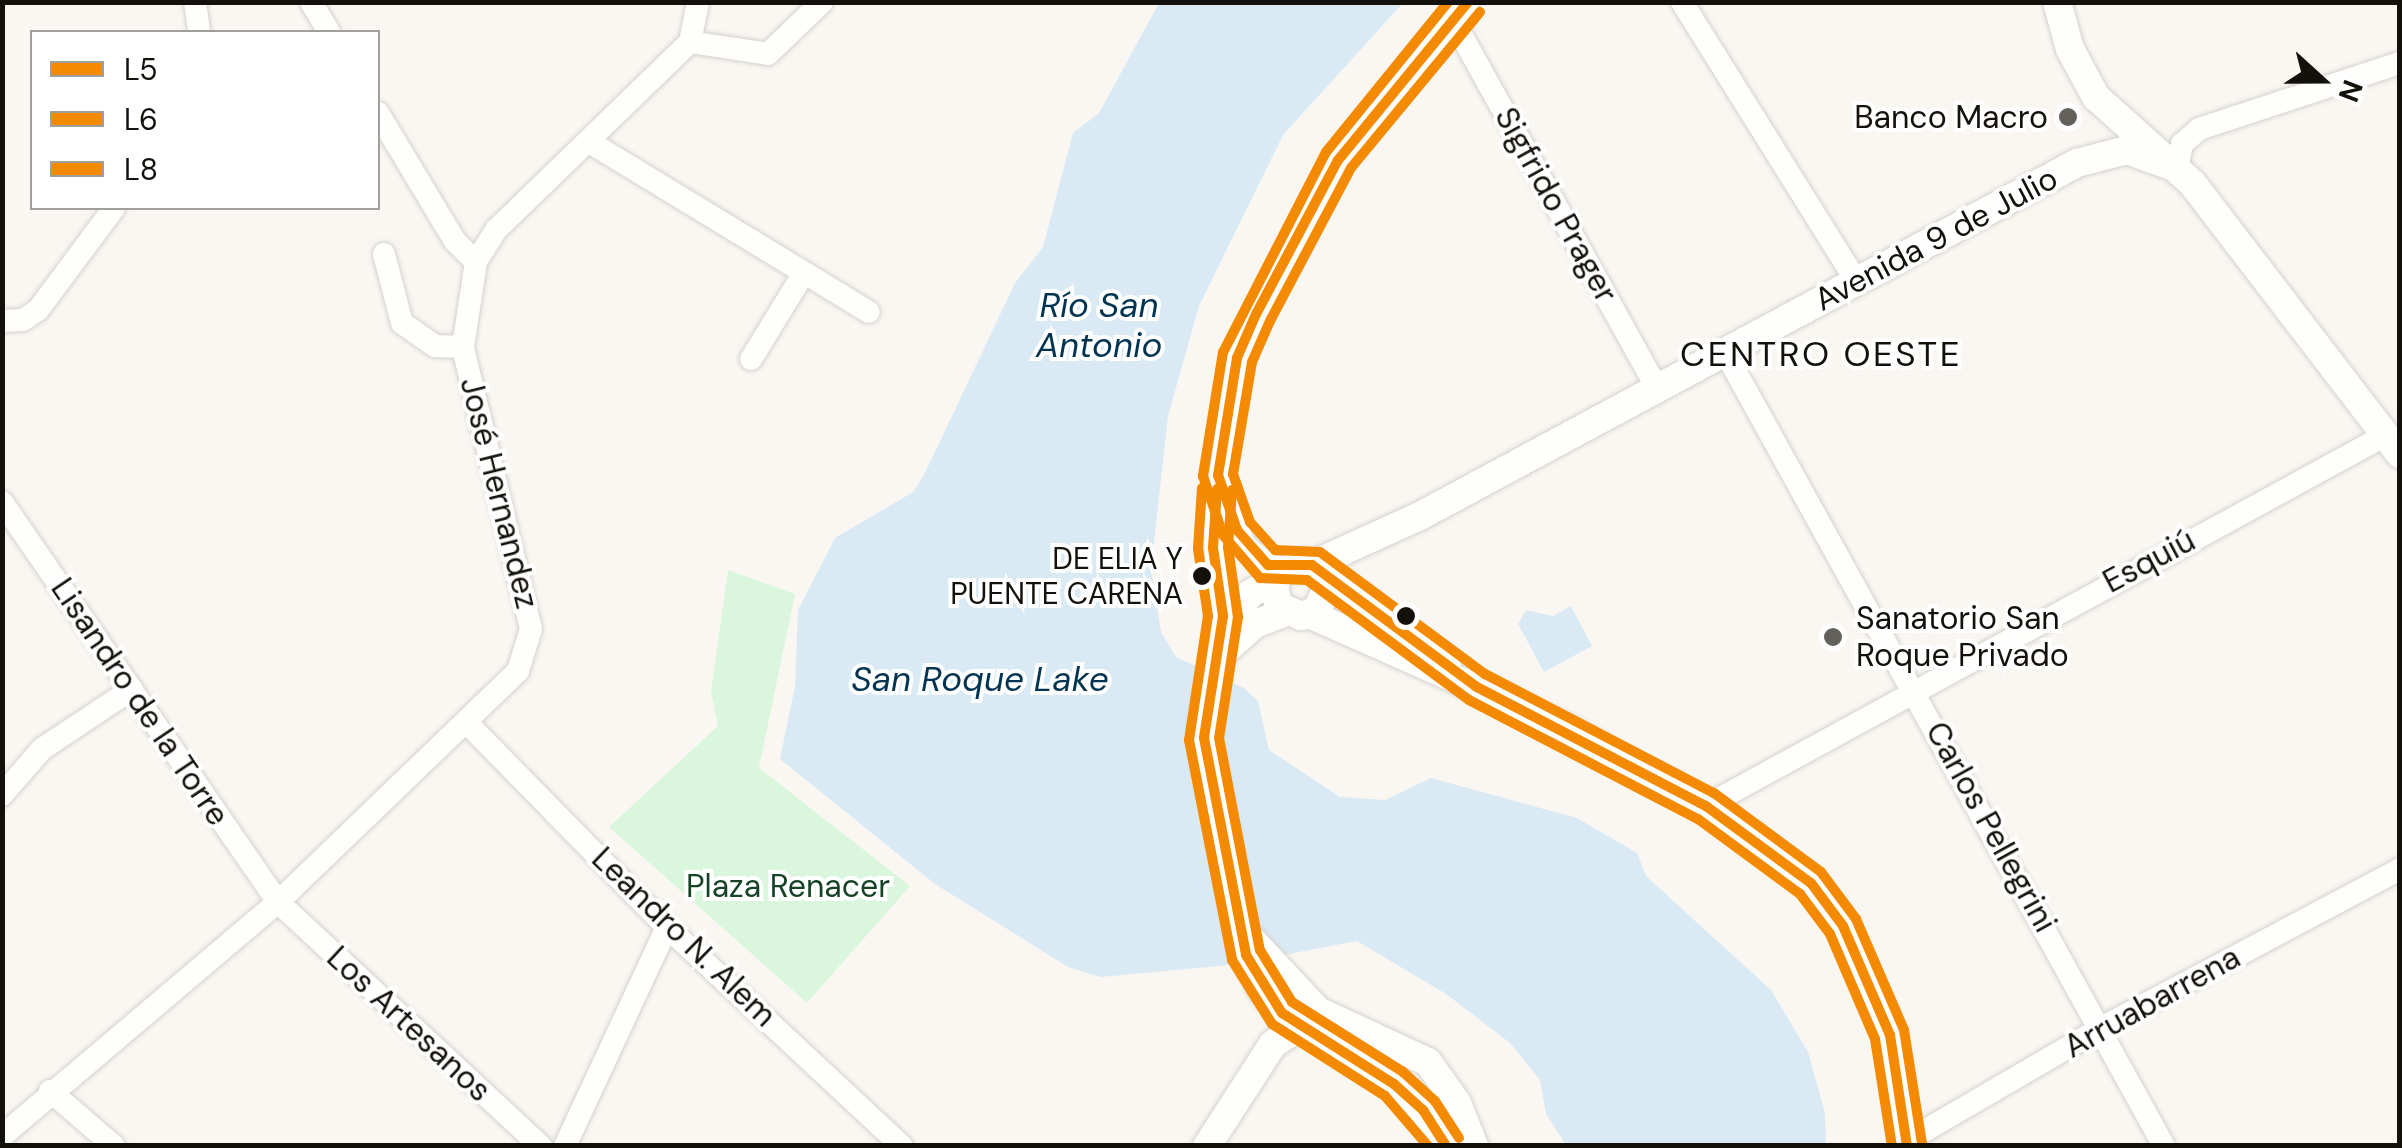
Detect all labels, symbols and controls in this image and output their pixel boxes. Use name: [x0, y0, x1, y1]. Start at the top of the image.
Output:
legend: [30, 30, 380, 210]
north arrow: [2272, 30, 2372, 130]
text: L5: [124, 50, 157, 89]
text: N: [2330, 75, 2371, 107]
place label: Banco Macro: [1854, 98, 2048, 136]
text: L6: [124, 100, 158, 139]
street label: Sigfrido Prager: [1487, 101, 1625, 309]
marker: Banco Macro: [2057, 106, 2079, 128]
text: L8: [124, 150, 158, 189]
street label: Avenida 9 de Julio: [1808, 159, 2064, 319]
water label: Río San Antonio: [1036, 284, 1162, 366]
district label: CENTRO OESTE: [1680, 333, 1962, 375]
street label: José Hernandez: [452, 374, 546, 612]
street label: Esquiú: [2096, 521, 2202, 601]
place label: DE ELIA Y PUENTE CARENA: [950, 541, 1183, 612]
marker: DE ELIA Y PUENTE CARENA: [1192, 566, 1212, 586]
street label: Lisandro de la Torre: [43, 571, 237, 833]
place label: Sanatorio San Roque Privado: [1856, 600, 2069, 675]
unlabelled marker: [1396, 606, 1416, 626]
marker: Sanatorio San Roque Privado: [1820, 624, 1846, 650]
water label: San Roque Lake: [851, 658, 1109, 700]
street label: Carlos Pellegrini: [1917, 715, 2065, 939]
street label: Leandro N. Alem: [584, 839, 784, 1035]
park label: Plaza Renacer: [686, 867, 890, 905]
street label: Los Artesanos: [319, 938, 499, 1110]
street label: Arruabarrena: [2057, 938, 2247, 1066]

